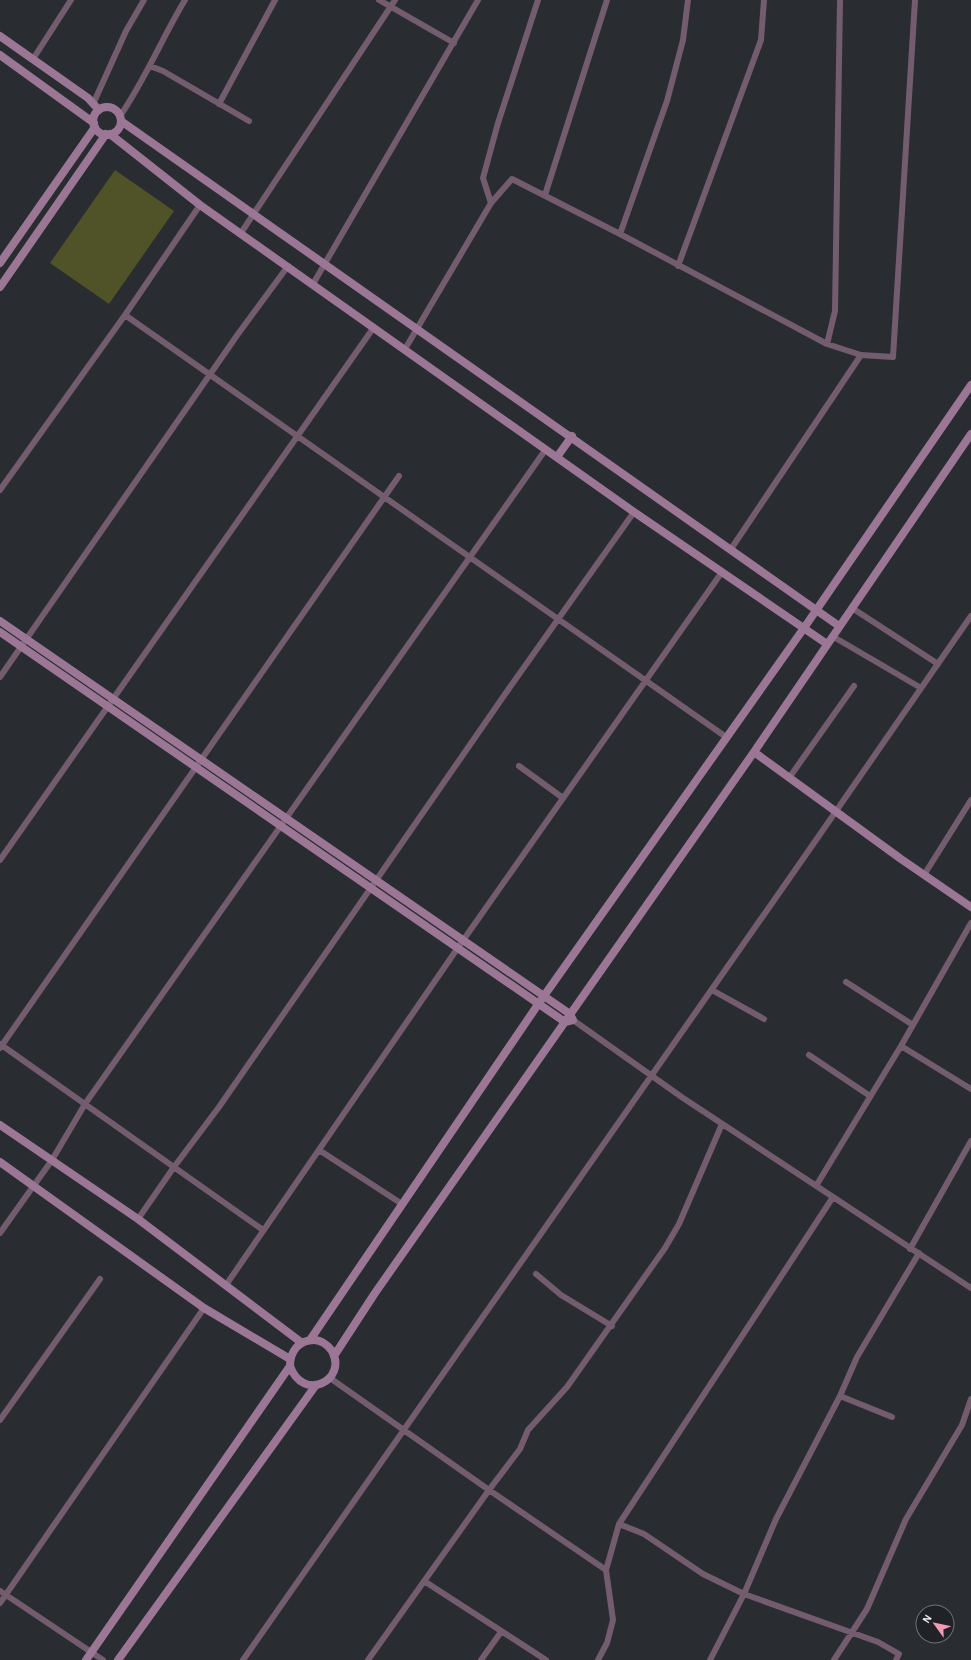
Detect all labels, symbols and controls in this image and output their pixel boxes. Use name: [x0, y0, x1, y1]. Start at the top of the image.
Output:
north arrow: [915, 1604, 955, 1644]
text: N: [920, 1613, 934, 1625]

